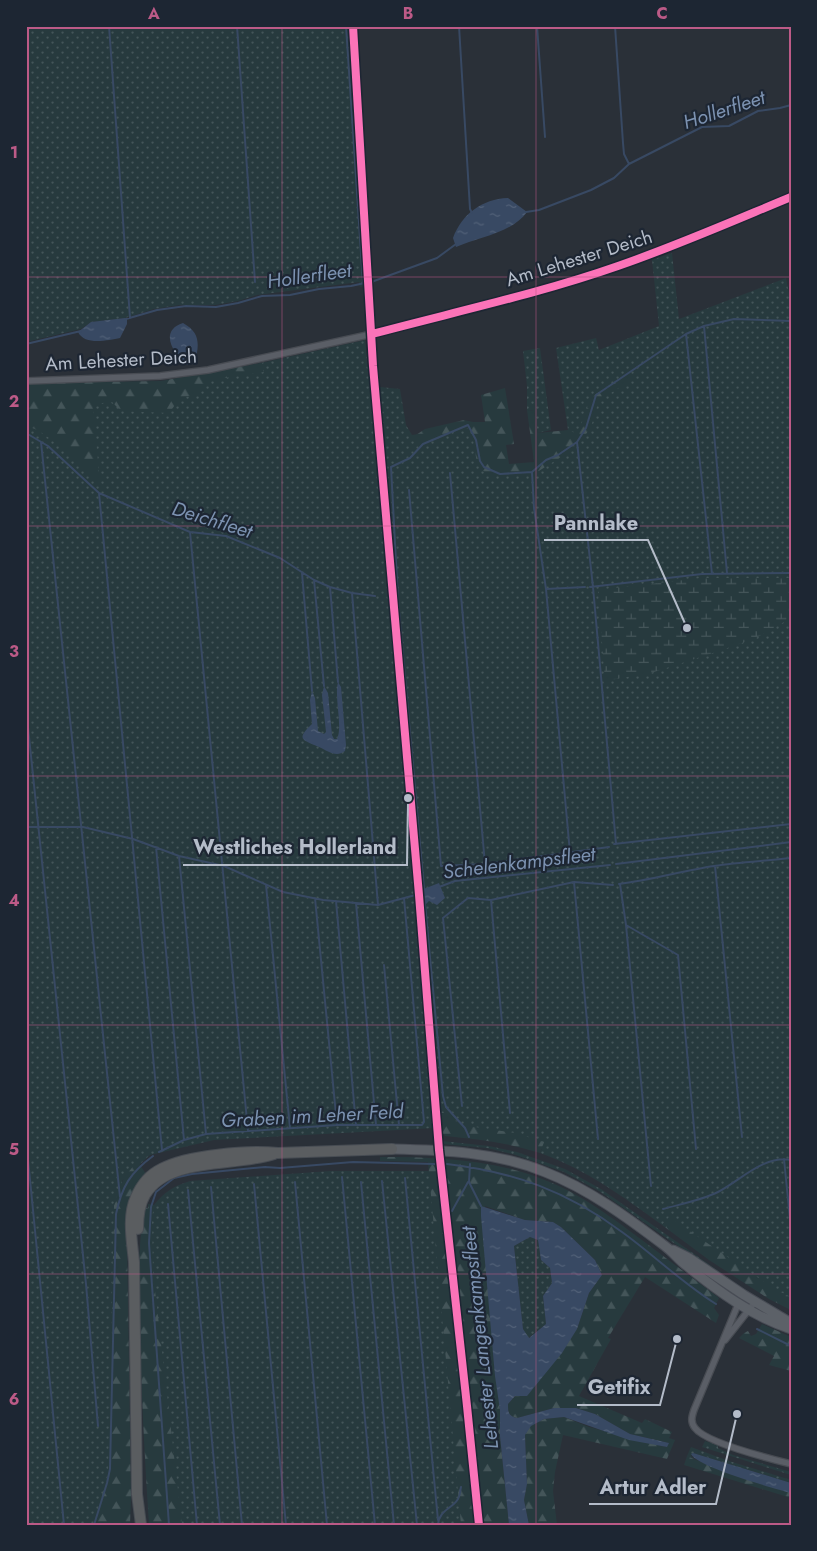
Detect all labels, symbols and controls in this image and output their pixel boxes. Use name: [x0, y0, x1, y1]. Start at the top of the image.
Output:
text: A: [147, 2, 160, 25]
text: B: [403, 2, 413, 25]
text: C: [656, 2, 668, 25]
water label: Hollerfleet: [679, 83, 770, 137]
text: 1: [10, 141, 18, 164]
street label: Am Lehester Deich: [502, 223, 656, 293]
water label: Hollerfleet: [265, 256, 354, 296]
street label: Am Lehester Deich: [44, 343, 198, 377]
text: 2: [9, 390, 19, 413]
water label: Deichfleet: [168, 494, 257, 546]
callout: Pannlake: [544, 505, 648, 540]
text: Pannlake: [554, 509, 638, 538]
text: 3: [9, 640, 19, 663]
callout: Westliches Hollerland: [183, 830, 407, 865]
text: Westliches Hollerland: [193, 833, 397, 862]
water label: Schelenkampsfleet: [441, 839, 598, 887]
text: 4: [8, 889, 20, 912]
water label: Graben im Leher Feld: [220, 1097, 405, 1135]
text: 5: [9, 1138, 19, 1161]
water label: Lehester Langenkampsfleet: [454, 1224, 506, 1451]
callout: Getifix: [577, 1370, 660, 1405]
text: Getifix: [588, 1373, 651, 1402]
text: 6: [9, 1388, 19, 1411]
callout: Artur Adler: [589, 1469, 716, 1504]
text: Artur Adler: [598, 1473, 707, 1502]

